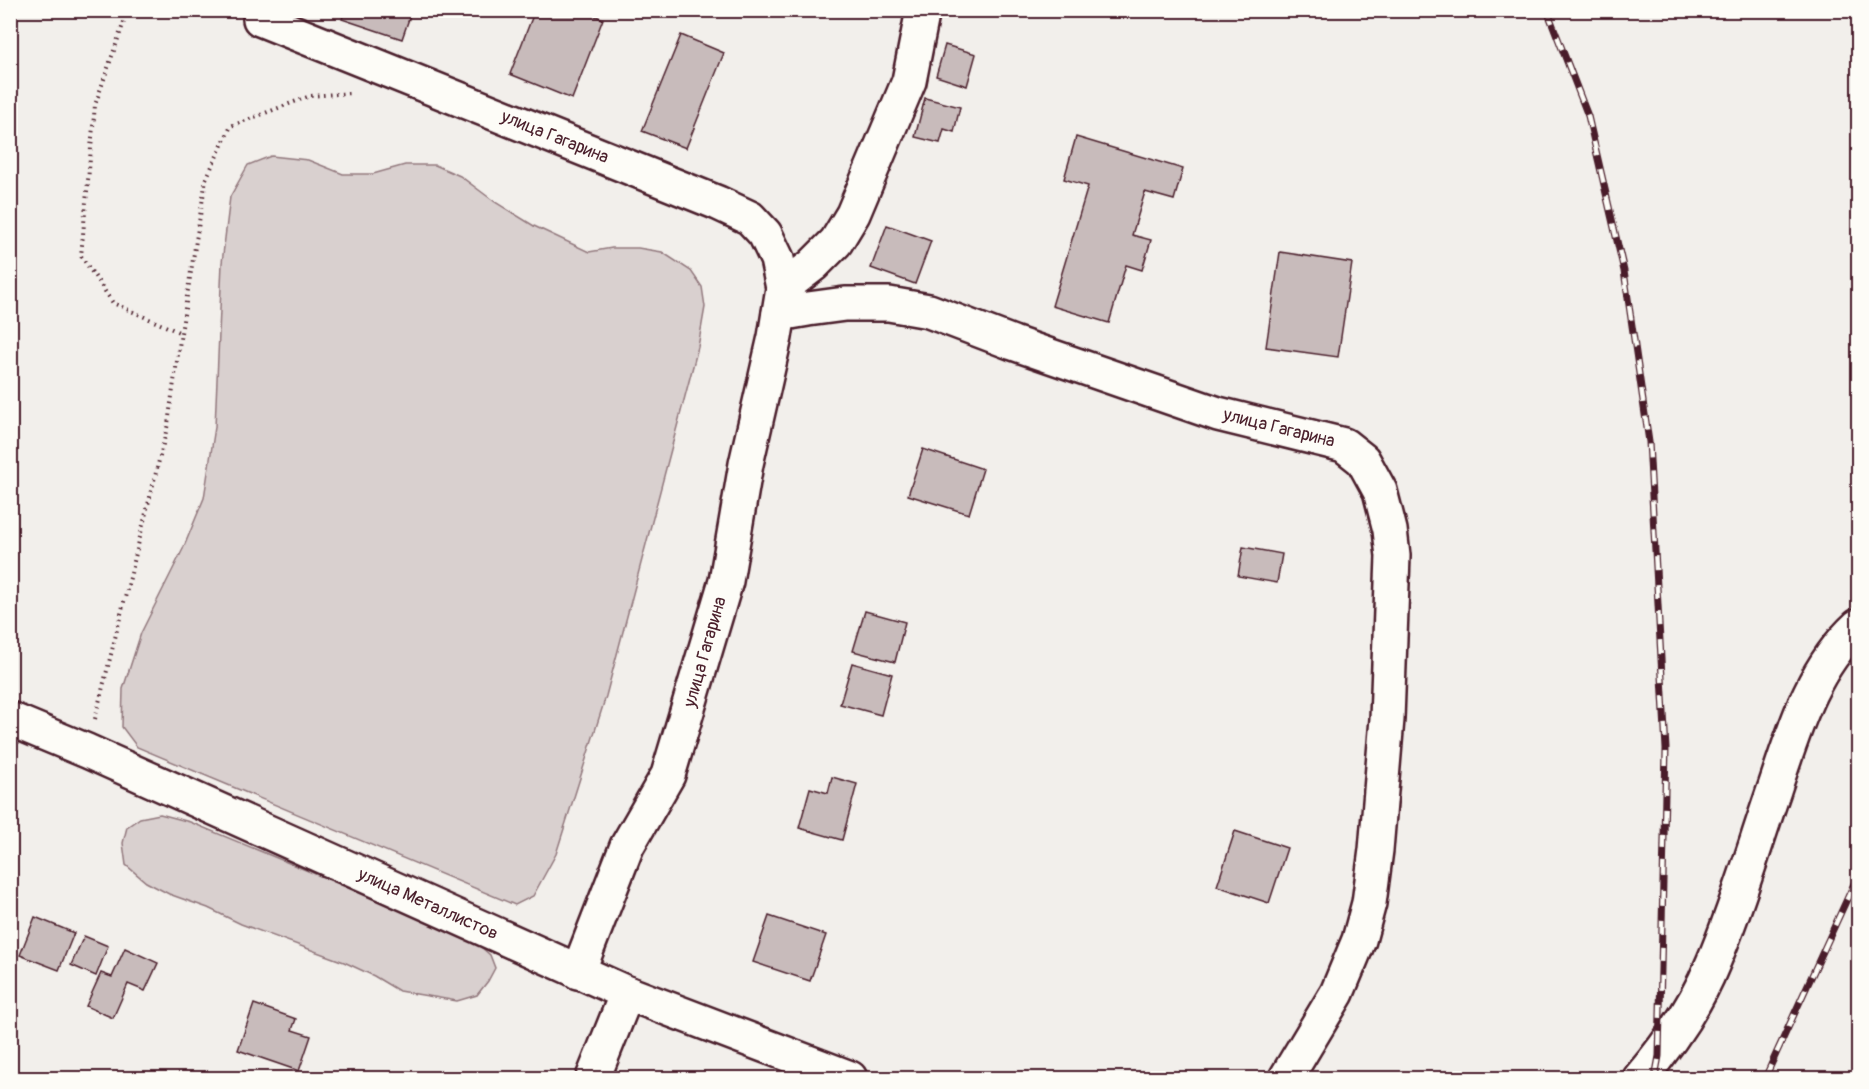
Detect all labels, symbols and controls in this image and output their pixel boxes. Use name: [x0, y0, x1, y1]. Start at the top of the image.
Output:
street label: улица Гагарина: [497, 105, 612, 169]
street label: улица Гагарина: [1220, 403, 1337, 453]
street label: улица Гагарина: [678, 594, 732, 711]
street label: улица Металлистов: [353, 862, 502, 945]

